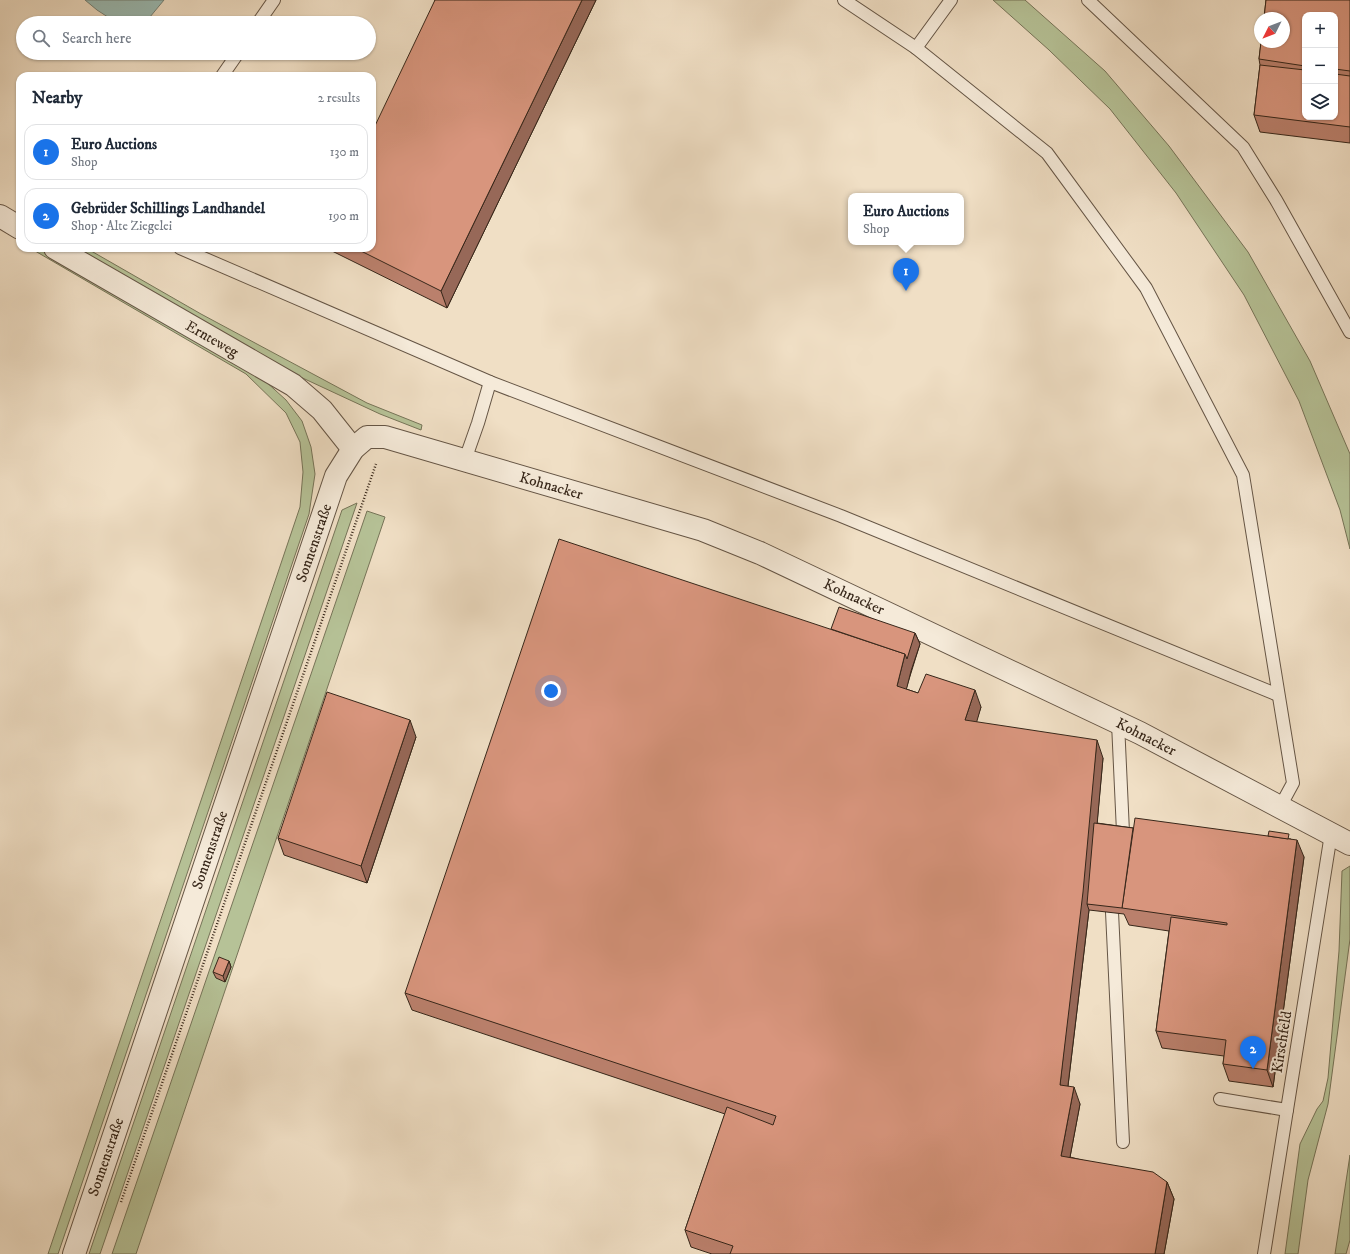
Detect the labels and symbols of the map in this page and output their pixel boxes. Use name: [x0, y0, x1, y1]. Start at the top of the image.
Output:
north arrow: [1254, 12, 1290, 48]
pin: 1: [893, 258, 919, 291]
street label: Ernteweg: [182, 316, 242, 362]
street label: Kohnacker: [517, 468, 585, 504]
street label: Sonnenstraße: [292, 501, 336, 585]
street label: Kohnacker: [820, 575, 888, 620]
your location: [541, 681, 561, 701]
street label: Kohnacker: [1113, 714, 1180, 760]
street label: Sonnenstraße: [188, 808, 232, 892]
street label: Kirschfeld: [1268, 1009, 1296, 1074]
pin: 2: [1240, 1036, 1266, 1069]
street label: Sonnenstraße: [84, 1115, 128, 1199]

